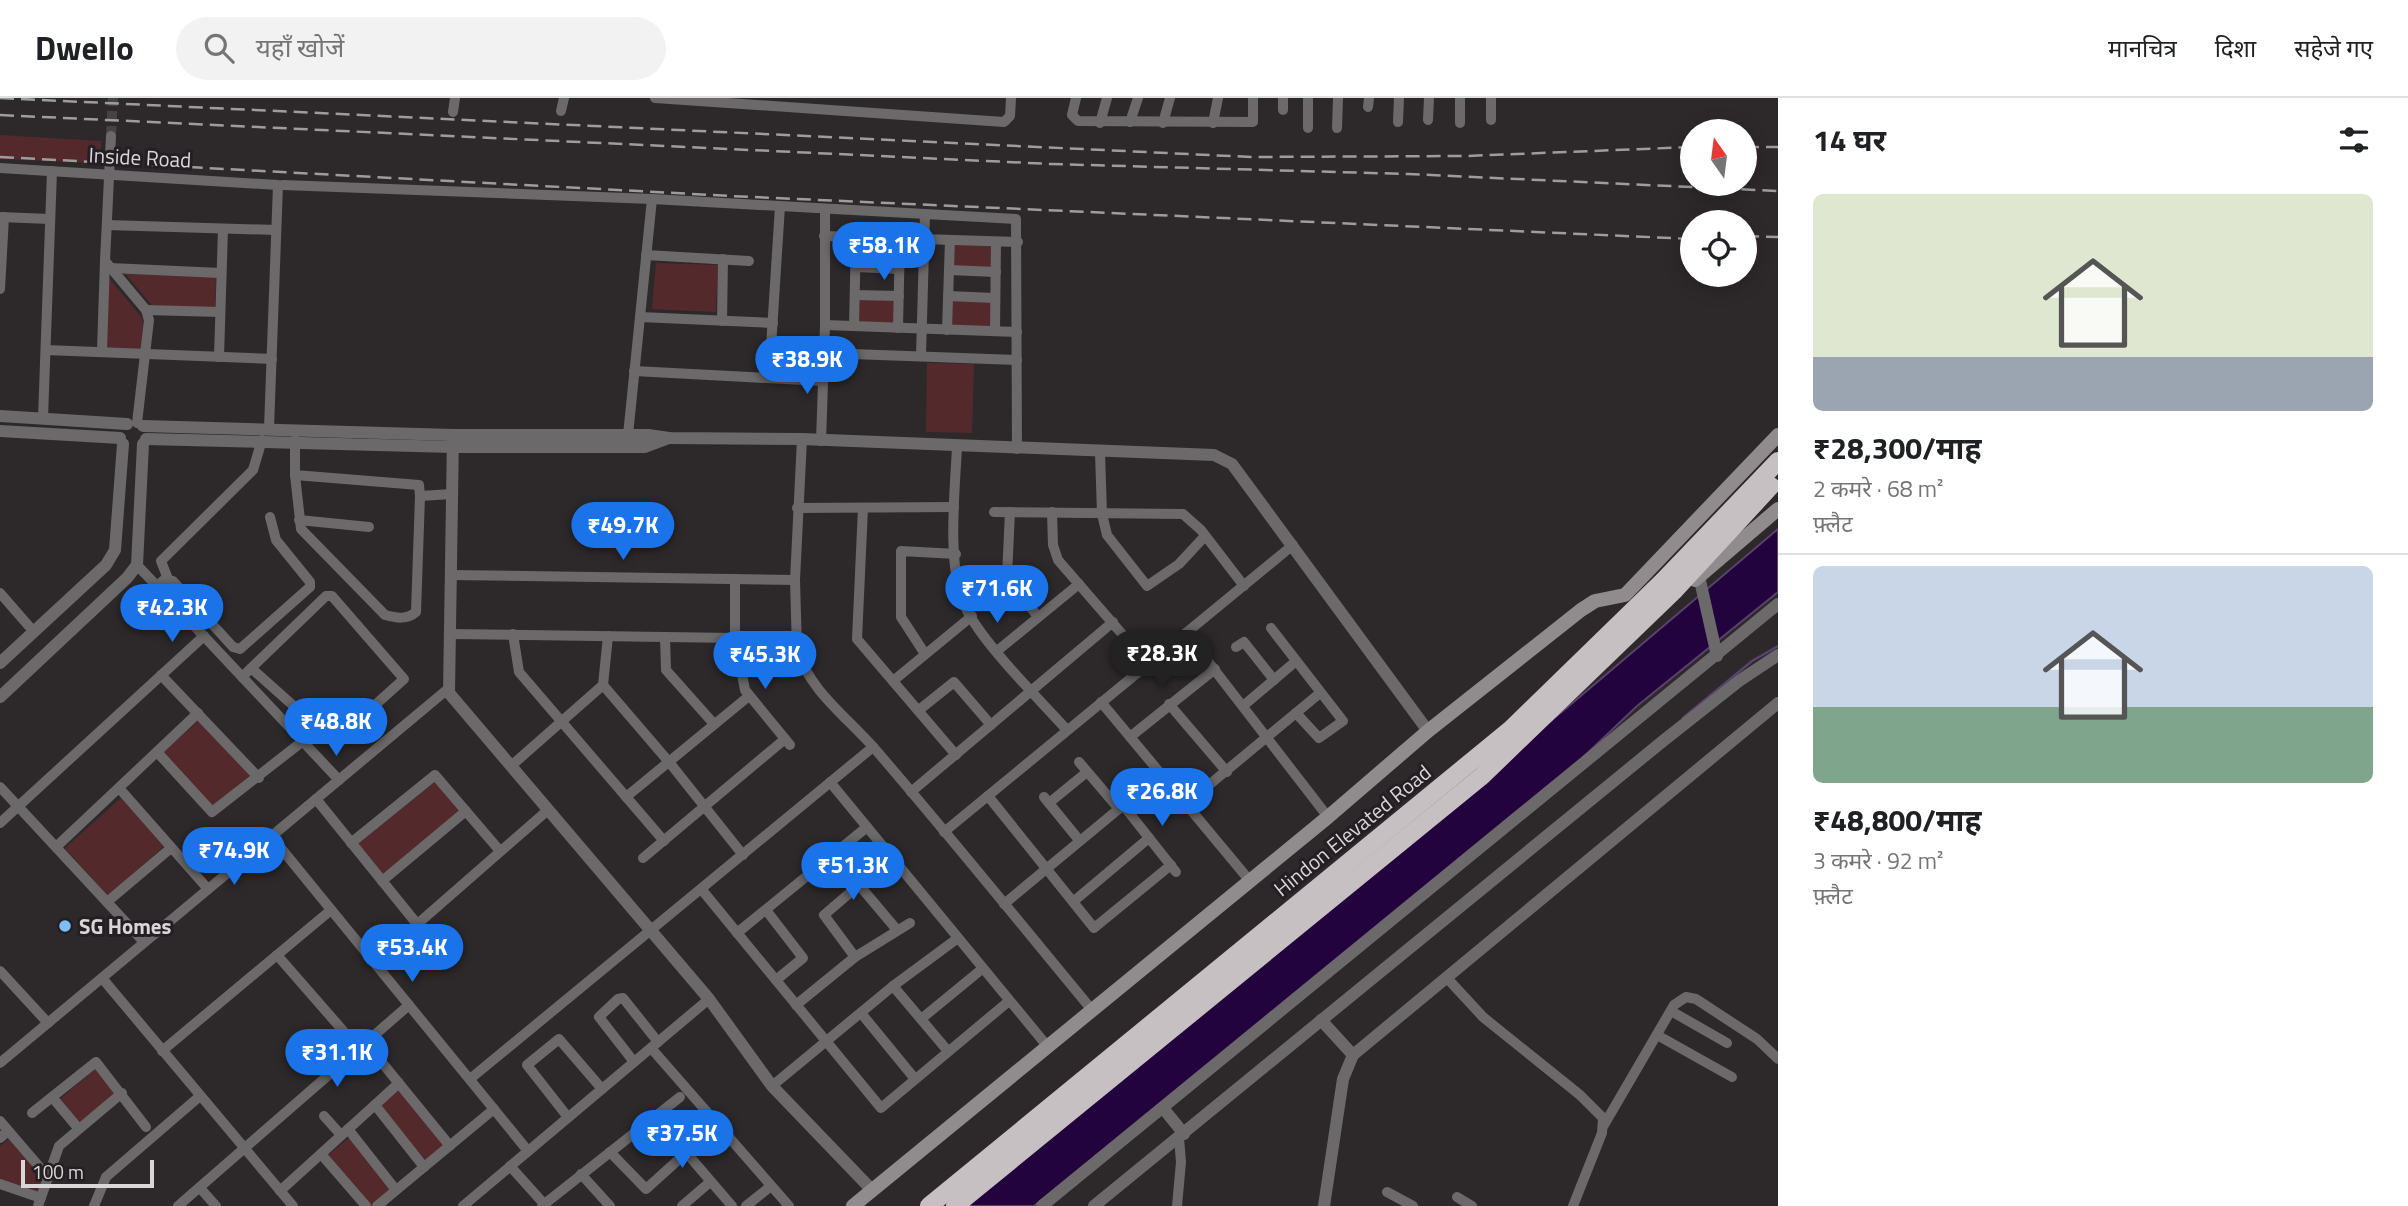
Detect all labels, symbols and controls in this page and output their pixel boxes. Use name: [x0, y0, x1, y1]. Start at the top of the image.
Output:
search box: [176, 17, 666, 80]
text: Dwello: [35, 23, 134, 73]
text: यहाँ खोजें: [256, 28, 344, 67]
icon: search: [200, 29, 238, 67]
text: मानचित्र: [2108, 30, 2177, 66]
text: दिशा: [2215, 30, 2256, 66]
text: सहेजे गए: [2294, 30, 2373, 66]
text: 14 घर: [1813, 117, 1886, 163]
north arrow: [1680, 119, 1757, 196]
map controls: [1680, 119, 1757, 287]
icon: filters: [2335, 121, 2373, 159]
street label: Inside Road: [88, 138, 192, 176]
button: locate: [1680, 210, 1757, 287]
pin: ₹58.1K: [827, 222, 941, 282]
text: ₹58.1K: [848, 227, 920, 262]
icon: home: [2030, 240, 2156, 366]
pin: ₹38.9K: [750, 336, 864, 396]
text: ₹38.9K: [771, 341, 843, 376]
text: ₹28,300/माह: [1813, 425, 1981, 471]
text: 2 कमरे · 68 m²: [1813, 471, 1943, 506]
pin: ₹49.7K: [566, 503, 680, 562]
text: फ़्लैट: [1813, 506, 1853, 541]
text: ₹49.7K: [587, 507, 659, 542]
pin: ₹71.6K: [940, 566, 1054, 625]
text: ₹71.6K: [961, 570, 1033, 605]
pin: ₹42.3K: [115, 584, 229, 644]
text: ₹42.3K: [136, 589, 208, 624]
icon: home: [2030, 612, 2156, 738]
pin: ₹28.3K: [1105, 630, 1219, 690]
pin: ₹45.3K: [708, 632, 822, 691]
text: ₹28.3K: [1126, 635, 1198, 670]
text: ₹45.3K: [729, 636, 801, 671]
pin: ₹48.8K: [279, 698, 393, 758]
text: ₹48.8K: [300, 703, 372, 738]
street label: Hindon Elevated Road: [1266, 756, 1438, 904]
pin: ₹26.8K: [1105, 768, 1219, 828]
text: ₹26.8K: [1126, 773, 1198, 808]
text: ₹48,800/माह: [1813, 797, 1981, 843]
pin: ₹74.9K: [177, 828, 291, 887]
text: ₹74.9K: [198, 832, 270, 867]
pin: ₹51.3K: [796, 842, 910, 902]
text: 3 कमरे · 92 m²: [1813, 843, 1943, 878]
text: ₹51.3K: [817, 847, 889, 882]
text: फ़्लैट: [1813, 878, 1853, 913]
place label: SG Homes: [79, 910, 171, 942]
marker: SG Homes: [57, 918, 73, 934]
pin: ₹53.4K: [355, 924, 469, 984]
text: ₹53.4K: [376, 929, 448, 964]
pin: ₹31.1K: [280, 1030, 394, 1089]
text: ₹31.1K: [301, 1034, 373, 1069]
pin: ₹37.5K: [625, 1110, 739, 1170]
text: ₹37.5K: [646, 1115, 718, 1150]
scale bar: [21, 1157, 154, 1189]
text: 100 m: [32, 1157, 84, 1186]

